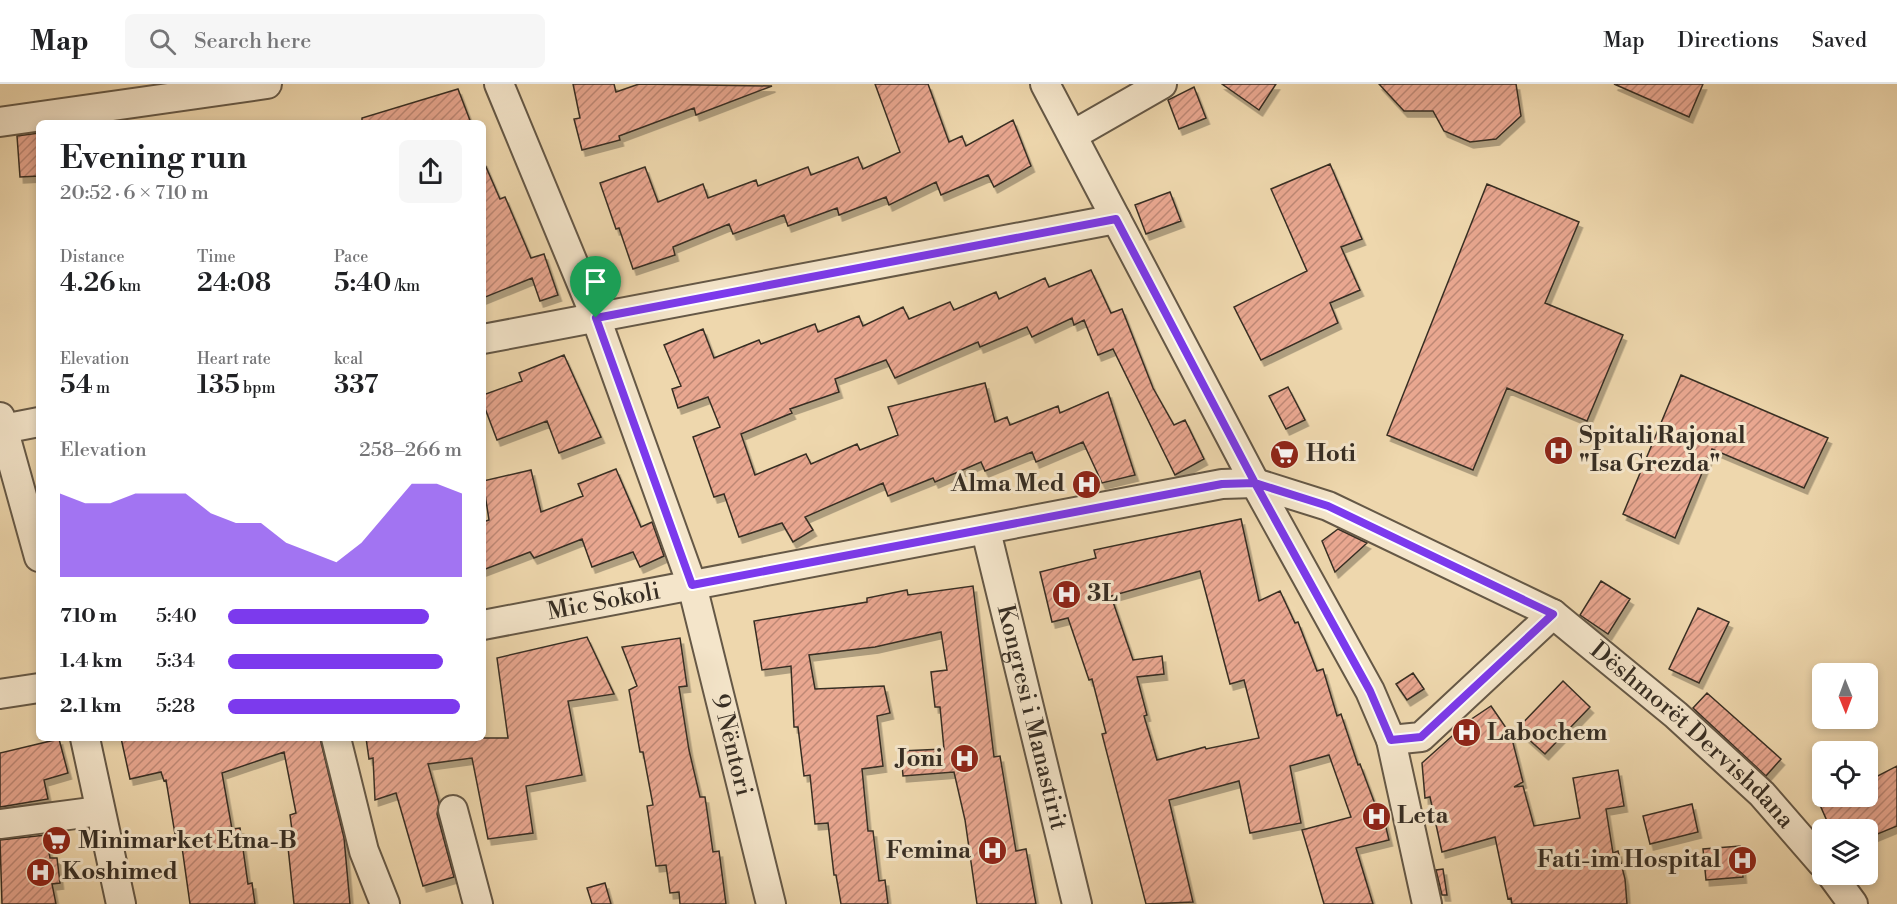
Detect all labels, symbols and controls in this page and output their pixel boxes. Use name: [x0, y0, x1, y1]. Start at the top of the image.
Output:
search box: [125, 14, 545, 68]
text: Map: [30, 24, 89, 59]
icon: search: [146, 25, 179, 58]
text: Search here: [194, 28, 311, 55]
text: Map: [1603, 28, 1645, 54]
text: Directions: [1678, 28, 1779, 54]
text: Saved: [1812, 28, 1867, 54]
text: Evening run: [60, 138, 247, 179]
button: share: [399, 140, 462, 203]
text: 20:52 · 6 × 710 m: [60, 181, 209, 206]
text: Distance: [60, 247, 125, 267]
text: Time: [197, 247, 236, 267]
text: Pace: [334, 247, 368, 267]
pin: [570, 256, 621, 318]
icon: arrive: [579, 265, 612, 298]
text: 4.26: [60, 267, 115, 299]
text: 24:08: [197, 267, 271, 299]
text: 5:40: [334, 267, 391, 299]
text: km: [115, 276, 141, 296]
text: /km: [391, 276, 420, 296]
text: Elevation: [60, 349, 129, 369]
text: Heart rate: [197, 349, 271, 369]
text: kcal: [334, 349, 363, 369]
text: 54: [60, 369, 93, 401]
text: 135: [197, 369, 240, 401]
text: 337: [334, 369, 378, 401]
text: m: [93, 378, 110, 398]
text: bpm: [240, 378, 275, 398]
place label: Spitali Rajonal "Isa Grezda": [1579, 421, 1746, 479]
hospital icon: Spitali Rajonal "Isa Grezda": [1542, 434, 1574, 466]
text: Elevation: [60, 438, 147, 463]
text: 258–266 m: [359, 438, 462, 463]
supermarket icon: Hoti: [1269, 438, 1301, 470]
place label: Hoti: [1306, 439, 1356, 469]
hospital icon: Alma Med: [1070, 468, 1102, 500]
place label: Alma Med: [950, 469, 1065, 499]
street label: Mic Sokoli: [545, 576, 663, 627]
hospital icon: 3L: [1050, 578, 1082, 610]
place label: 3L: [1087, 579, 1118, 609]
street label: Kongresi i Manastirit: [990, 602, 1074, 834]
text: 710 m: [60, 604, 117, 629]
text: 5:40: [156, 604, 197, 629]
street label: Dëshmorët Dervishdana: [1584, 635, 1801, 835]
text: 1.4 km: [60, 649, 122, 674]
text: 5:34: [156, 649, 195, 674]
north arrow: [1812, 663, 1878, 729]
map controls: [1812, 663, 1878, 885]
street label: 9 Nëntori: [705, 691, 759, 799]
text: 2.1 km: [60, 694, 122, 719]
text: 5:28: [156, 694, 195, 719]
hospital icon: Labochem: [1450, 717, 1482, 749]
place label: Labochem: [1487, 718, 1608, 748]
button: locate: [1812, 741, 1878, 807]
hospital icon: Joni: [948, 743, 980, 775]
place label: Joni: [894, 744, 943, 774]
hospital icon: Leta: [1360, 800, 1392, 832]
place label: Leta: [1397, 801, 1449, 831]
button: layers: [1812, 819, 1878, 885]
supermarket icon: Minimarket Etna-B: [41, 825, 73, 857]
place label: Minimarket Etna-B: [78, 826, 297, 856]
hospital icon: Femina: [976, 835, 1008, 867]
place label: Femina: [886, 836, 972, 866]
hospital icon: Fati-im Hospital: [1726, 844, 1758, 876]
place label: Fati-im Hospital: [1537, 845, 1721, 875]
hospital icon: Koshimed: [25, 856, 57, 888]
place label: Koshimed: [62, 857, 178, 887]

